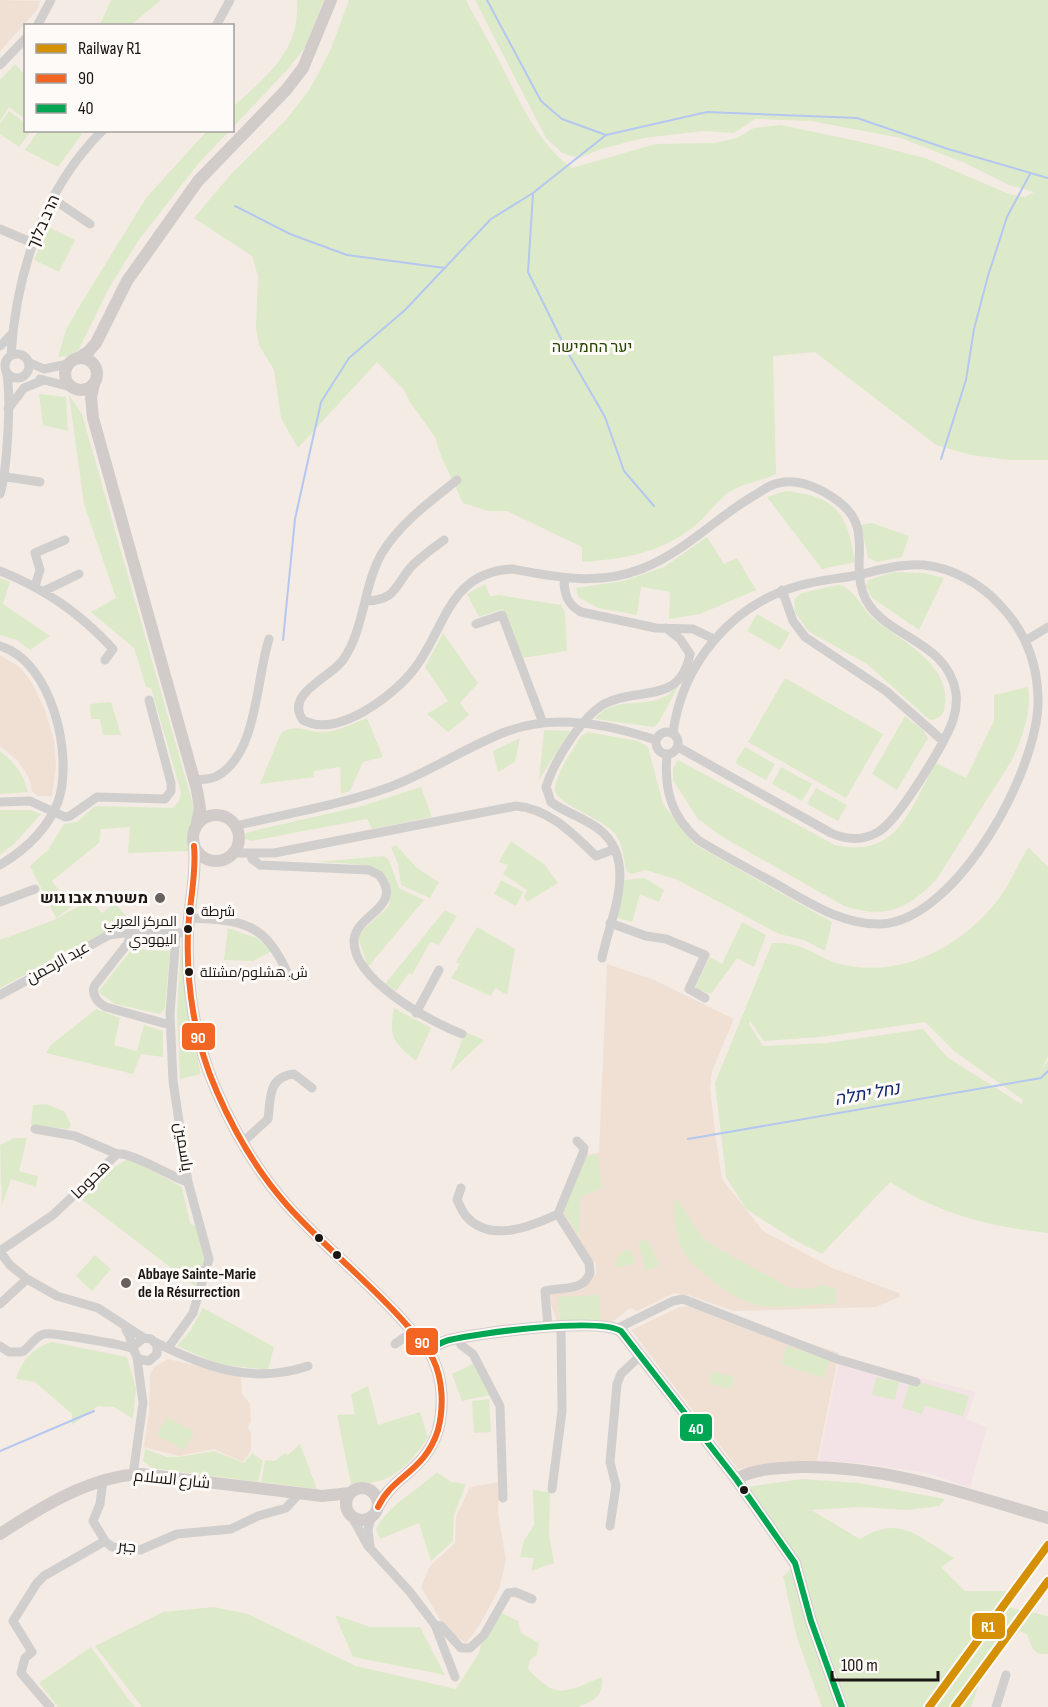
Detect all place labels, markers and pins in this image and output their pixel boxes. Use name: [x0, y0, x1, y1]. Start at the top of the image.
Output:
place label: משטרת אבו גוש: [40, 889, 148, 908]
marker: משטרת אבו גוש: [153, 891, 167, 905]
place label: شرطة: [201, 903, 235, 920]
marker: شرطة: [184, 905, 196, 917]
place label: المركز العربي اليهودي: [104, 913, 177, 951]
marker: المركز العربي اليهودي: [182, 923, 194, 935]
place label: ش. هشلوم/مشتلة: [200, 964, 308, 982]
marker: ش. هشلوم/مشتلة: [183, 966, 195, 978]
unlabelled marker: [313, 1232, 325, 1244]
unlabelled marker: [331, 1249, 343, 1261]
place label: Abbaye Sainte-Marie de la Résurrection: [137, 1265, 256, 1302]
marker: Abbaye Sainte-Marie de la Résurrection: [119, 1276, 133, 1290]
unlabelled marker: [738, 1484, 750, 1496]

